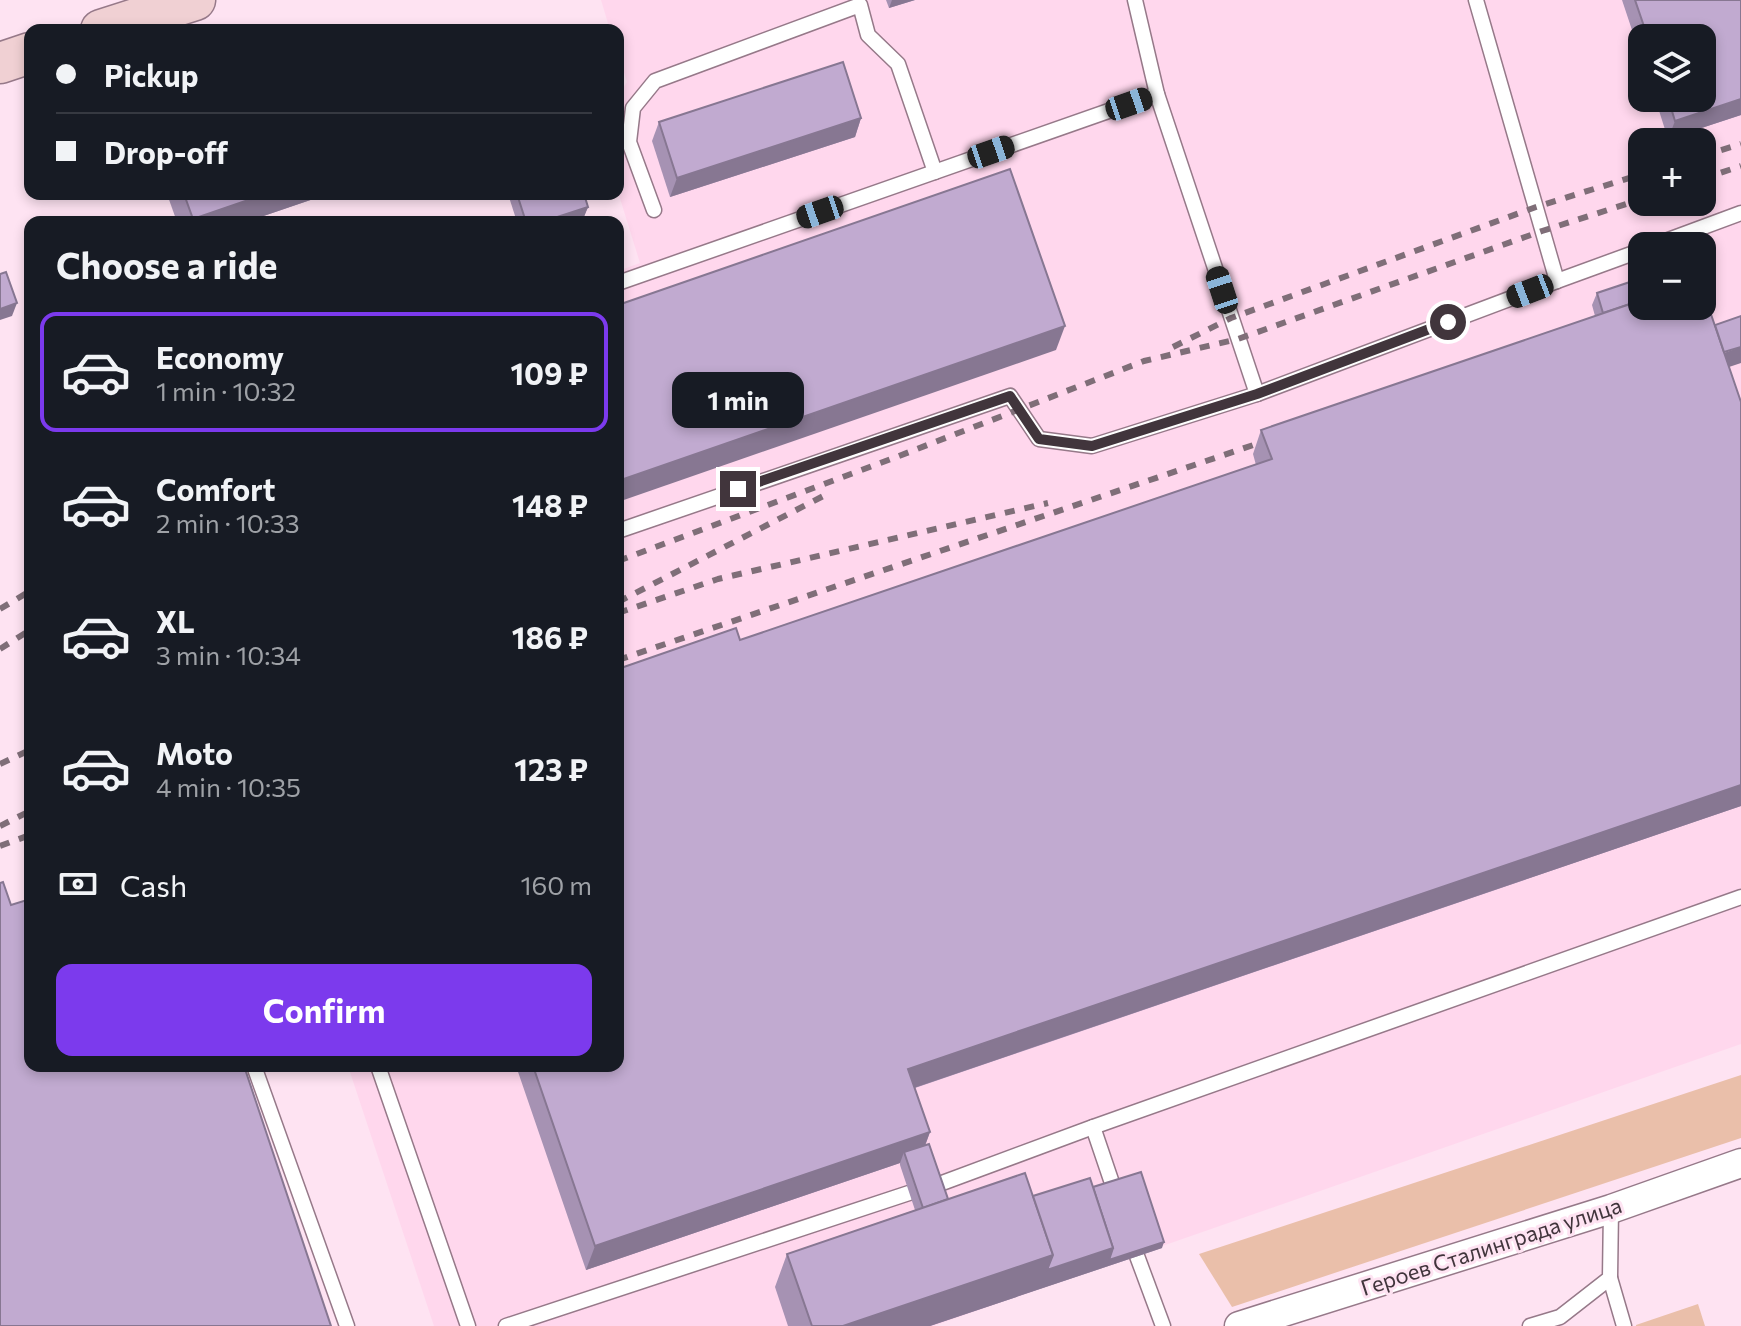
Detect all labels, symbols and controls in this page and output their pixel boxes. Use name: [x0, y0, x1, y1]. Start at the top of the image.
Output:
map controls: [1628, 24, 1716, 320]
button: layers: [1628, 24, 1716, 112]
text: Pickup: [104, 56, 198, 93]
car: [1102, 85, 1156, 123]
button: +: [1628, 128, 1716, 216]
text: Drop-off: [104, 133, 228, 170]
car: [964, 133, 1018, 171]
car: [793, 193, 847, 231]
button: −: [1628, 232, 1716, 320]
text: Choose a ride: [56, 242, 277, 286]
car: [1203, 263, 1241, 317]
car: [1503, 271, 1557, 311]
route start: [1430, 304, 1466, 340]
icon: car: [60, 336, 132, 408]
text: Economy: [156, 338, 284, 375]
text: 109 ₽: [510, 354, 588, 391]
callout: 1 min: [672, 373, 804, 429]
text: 1 min · 10:32: [156, 375, 296, 406]
text: 1 min: [707, 384, 769, 415]
icon: car: [60, 468, 132, 540]
text: Comfort: [156, 470, 275, 507]
route end: [720, 471, 756, 507]
text: 148 ₽: [512, 486, 588, 523]
text: 2 min · 10:33: [156, 507, 300, 538]
icon: car: [60, 600, 132, 672]
text: XL: [156, 602, 195, 639]
text: 186 ₽: [512, 618, 588, 655]
text: 3 min · 10:34: [156, 639, 301, 670]
icon: car: [60, 732, 132, 804]
text: Moto: [156, 734, 233, 771]
text: 123 ₽: [514, 750, 588, 787]
text: 4 min · 10:35: [156, 771, 301, 802]
icon: cash: [56, 862, 100, 906]
text: Cash: [120, 866, 187, 903]
text: 160 m: [520, 869, 592, 900]
button: Confirm: [56, 964, 592, 1056]
street label: Героев Сталинграда улица: [1357, 1191, 1625, 1301]

